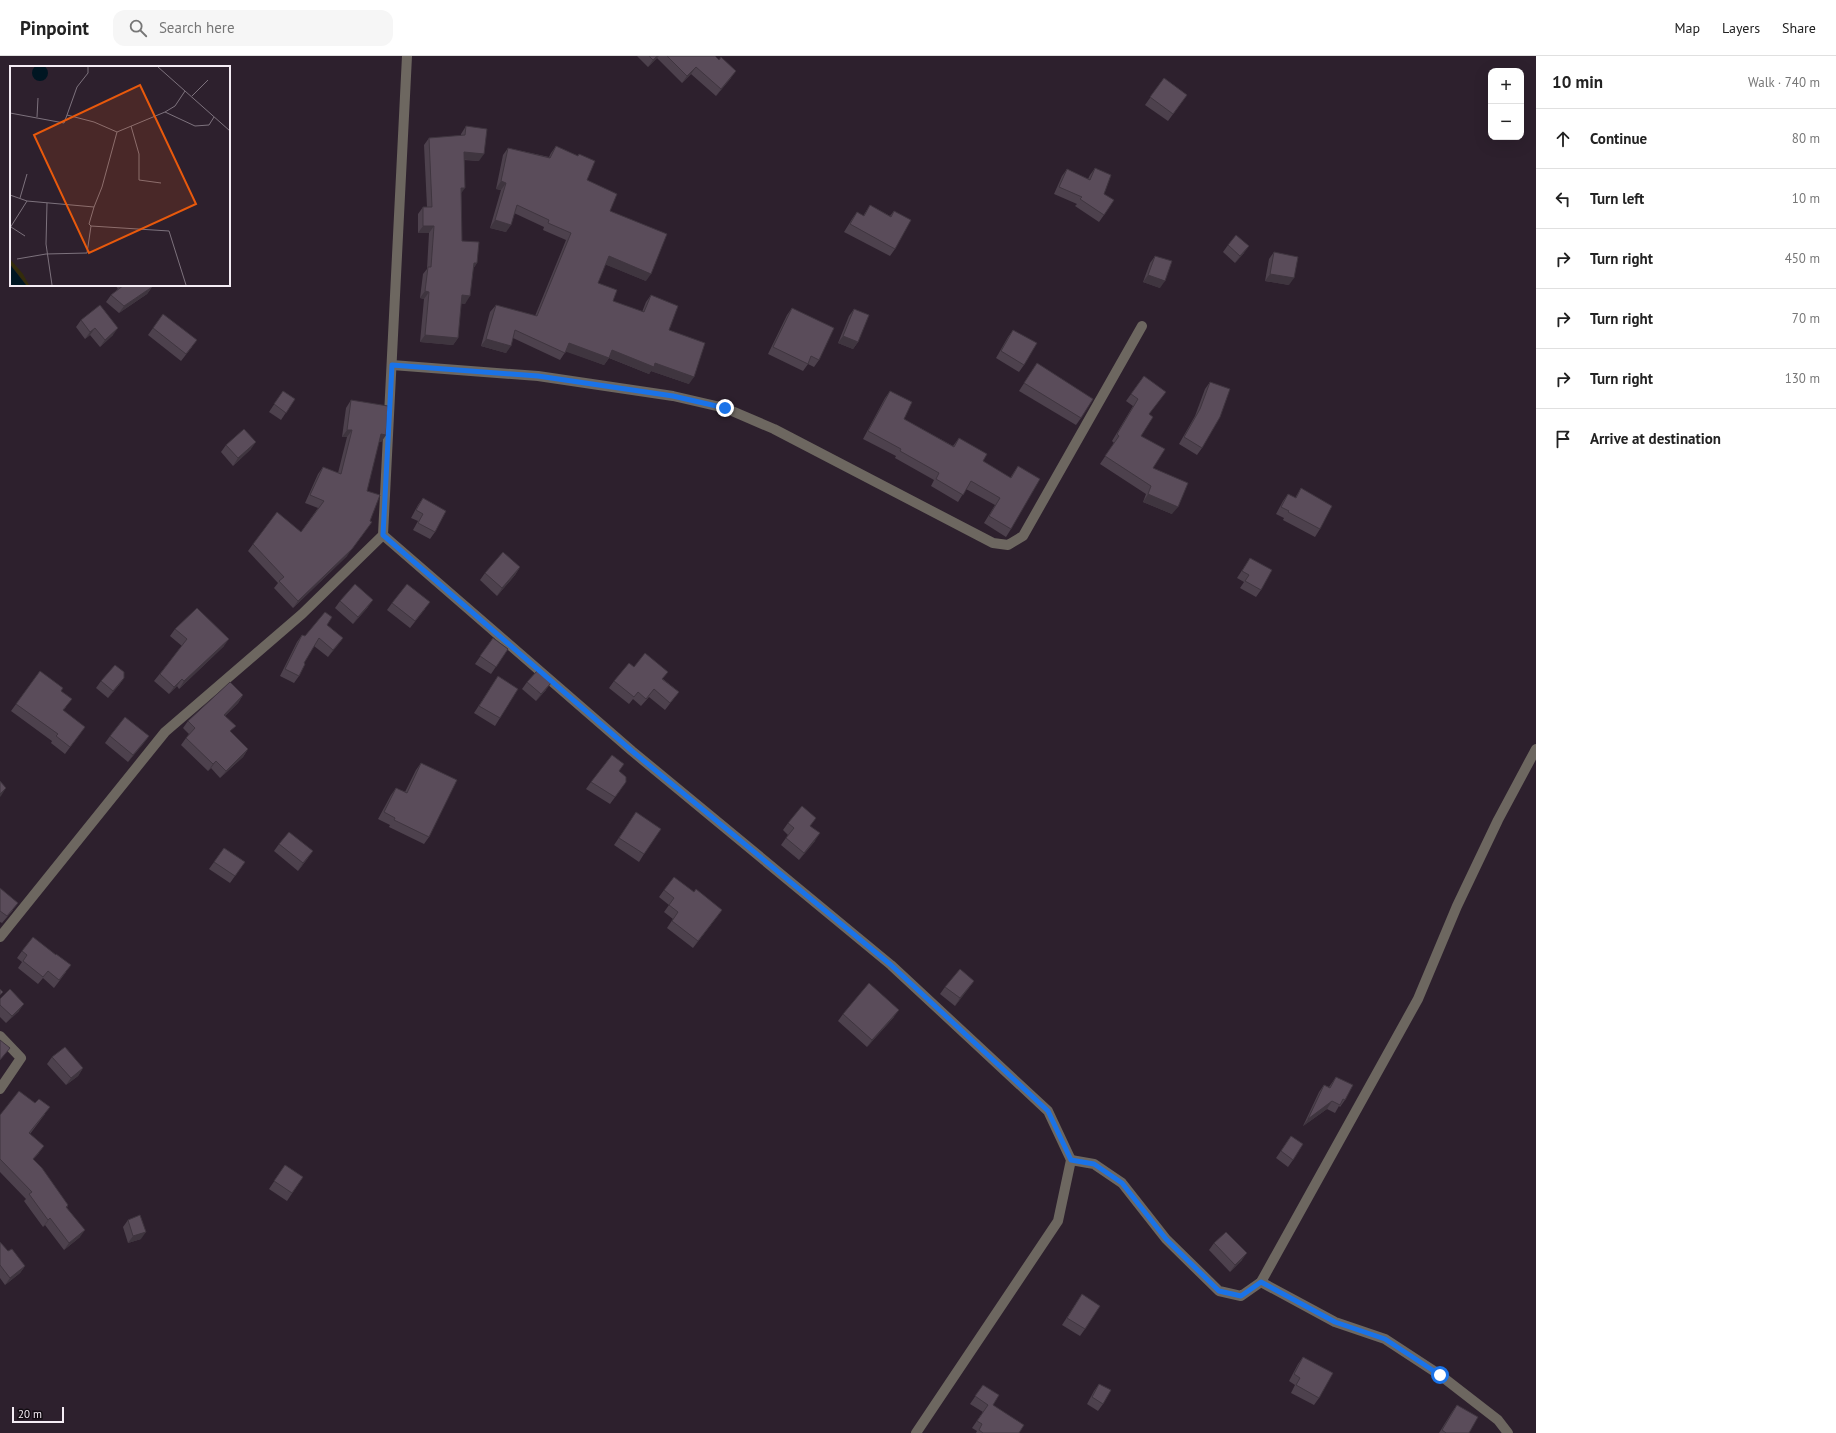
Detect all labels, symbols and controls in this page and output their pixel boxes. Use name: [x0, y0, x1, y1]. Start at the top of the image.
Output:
search box: [113, 10, 393, 46]
text: Pinpoint: [20, 16, 89, 40]
icon: search: [127, 17, 149, 39]
text: Search here: [159, 18, 235, 37]
text: Map: [1674, 19, 1700, 37]
text: Layers: [1722, 19, 1760, 37]
text: Share: [1782, 19, 1816, 37]
inset map: [10, 66, 230, 286]
map controls: [1488, 68, 1524, 140]
button: +: [1488, 68, 1524, 104]
text: 10 min: [1552, 71, 1603, 93]
text: Walk · 740 m: [1748, 74, 1820, 91]
button: −: [1488, 104, 1524, 140]
icon: ahead: [1552, 128, 1574, 150]
text: Continue: [1590, 129, 1647, 148]
text: 80 m: [1792, 130, 1820, 147]
icon: left: [1552, 188, 1574, 210]
text: Turn left: [1590, 189, 1644, 208]
text: 10 m: [1792, 190, 1820, 207]
icon: right: [1552, 248, 1574, 270]
text: Turn right: [1590, 249, 1653, 268]
text: 450 m: [1785, 250, 1820, 267]
icon: right: [1552, 308, 1574, 330]
text: Turn right: [1590, 309, 1653, 328]
text: 70 m: [1792, 310, 1820, 327]
icon: right: [1552, 368, 1574, 390]
text: Turn right: [1590, 369, 1653, 388]
text: 130 m: [1785, 370, 1820, 387]
route end: [716, 399, 734, 417]
icon: arrive: [1552, 428, 1574, 450]
text: Arrive at destination: [1590, 429, 1721, 448]
route start: [1431, 1366, 1449, 1384]
scale bar: [12, 1405, 64, 1424]
text: 20 m: [18, 1407, 42, 1421]

